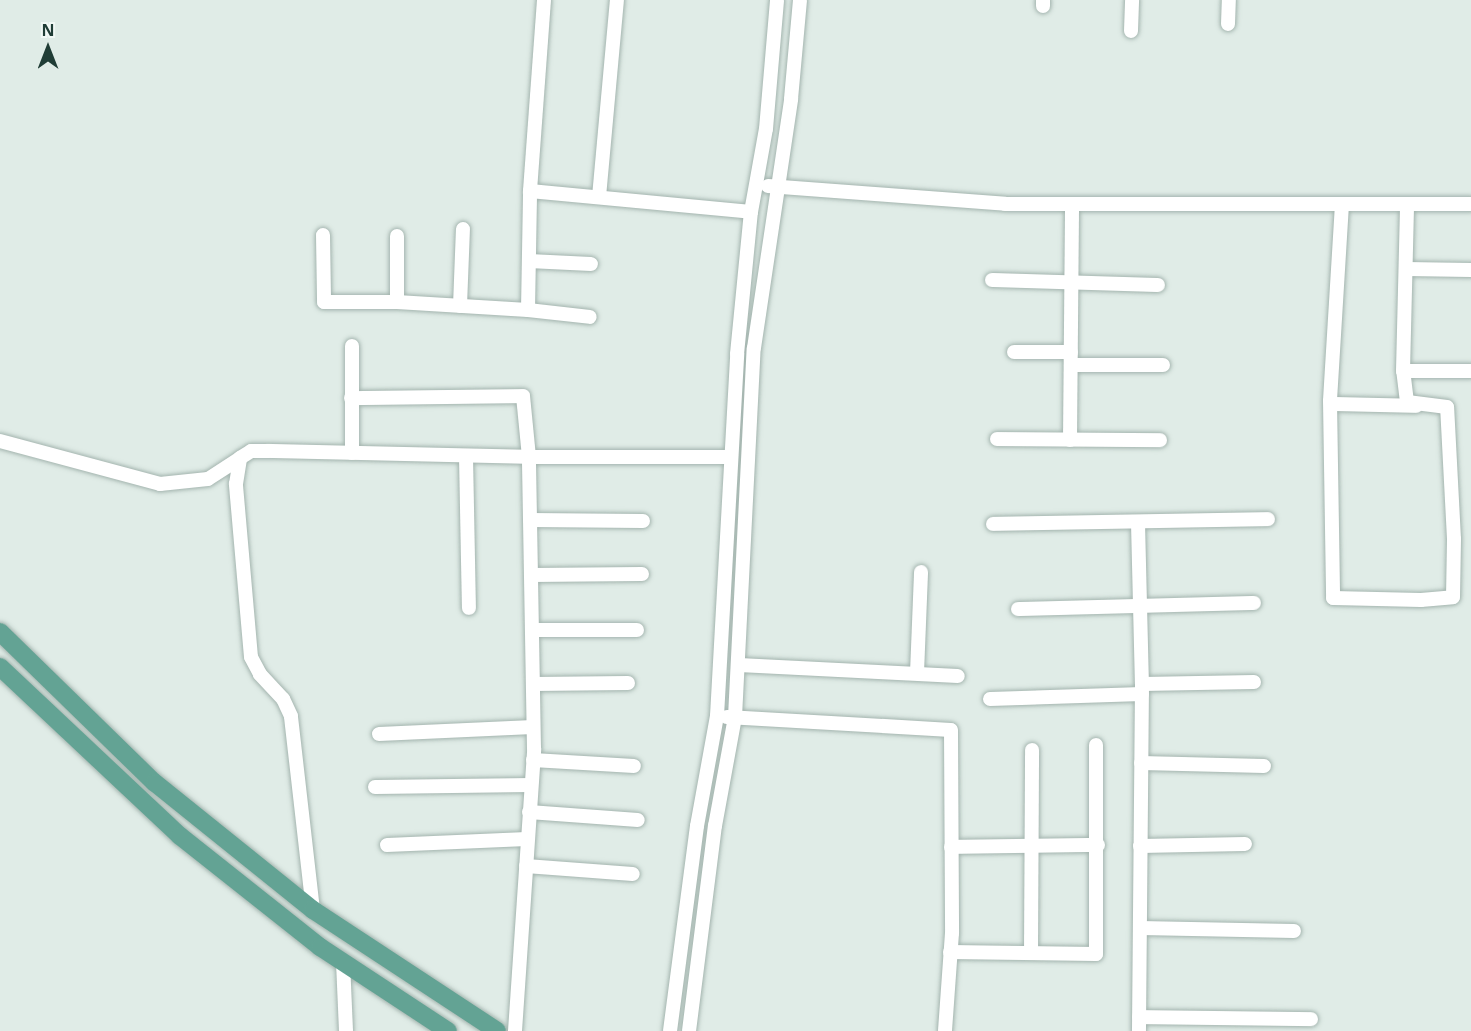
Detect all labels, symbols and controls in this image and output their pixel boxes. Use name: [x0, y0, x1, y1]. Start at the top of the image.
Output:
north arrow: [18, 18, 78, 78]
text: N: [41, 19, 55, 41]

